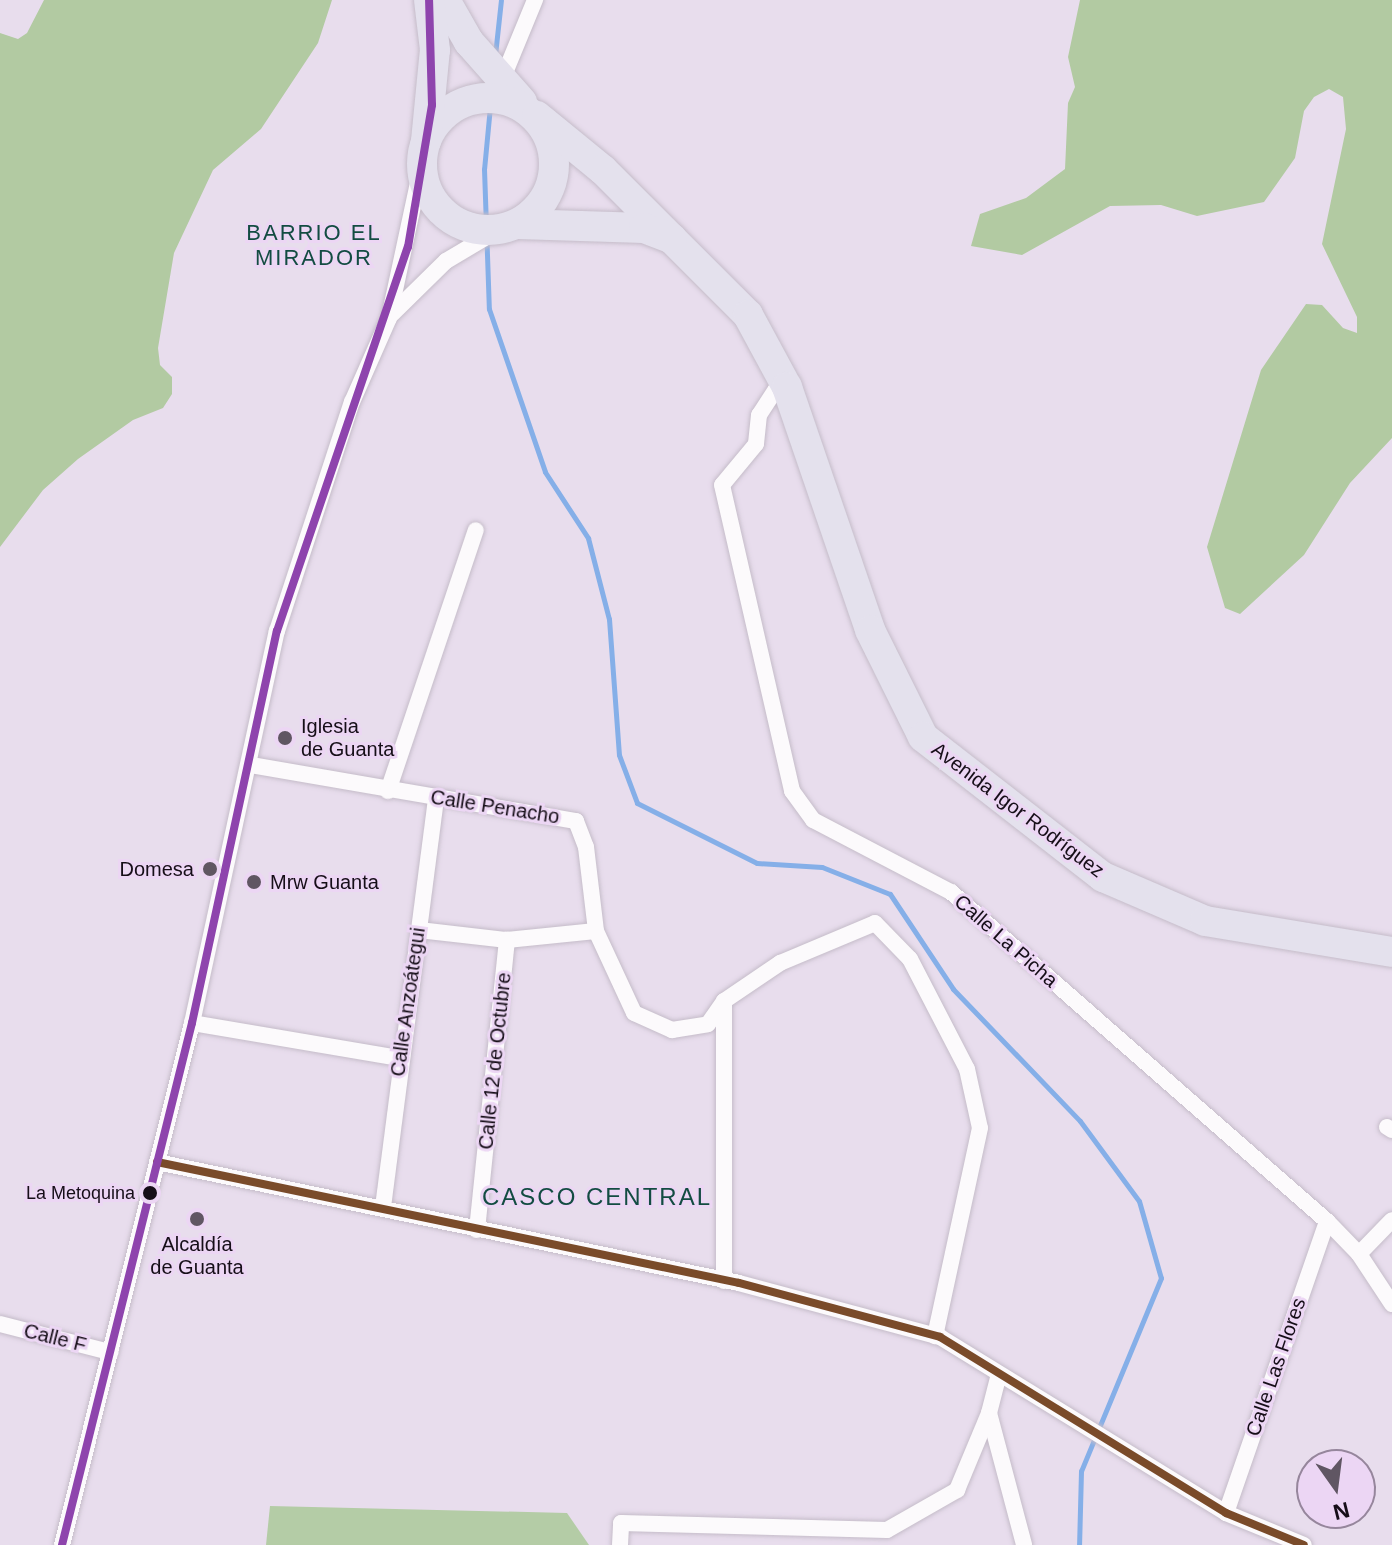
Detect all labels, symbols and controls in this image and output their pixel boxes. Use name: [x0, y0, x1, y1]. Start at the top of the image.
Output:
district label: BARRIO EL MIRADOR: [246, 219, 382, 270]
place label: Iglesia de Guanta: [301, 714, 394, 761]
marker: Iglesia de Guanta: [276, 729, 294, 747]
street label: Avenida Igor Rodríguez: [927, 737, 1109, 883]
street label: Calle Penacho: [429, 785, 561, 829]
place label: Domesa: [120, 857, 194, 881]
marker: Domesa: [201, 860, 219, 878]
place label: Mrw Guanta: [270, 870, 379, 894]
marker: Mrw Guanta: [245, 873, 263, 891]
street label: Calle La Picha: [949, 890, 1063, 992]
street label: Calle Anzoátegui: [386, 925, 430, 1079]
street label: Calle 12 de Octubre: [474, 971, 516, 1151]
place label: La Metoquina: [26, 1182, 135, 1204]
district label: CASCO CENTRAL: [482, 1183, 712, 1211]
marker: La Metoquina: [142, 1185, 158, 1201]
marker: Alcaldía de Guanta: [188, 1210, 206, 1228]
place label: Alcaldía de Guanta: [150, 1232, 244, 1279]
street label: Calle Las Flores: [1241, 1295, 1311, 1439]
street label: Calle F: [21, 1319, 89, 1357]
north arrow: [1296, 1449, 1376, 1529]
text: N: [1331, 1497, 1352, 1525]

